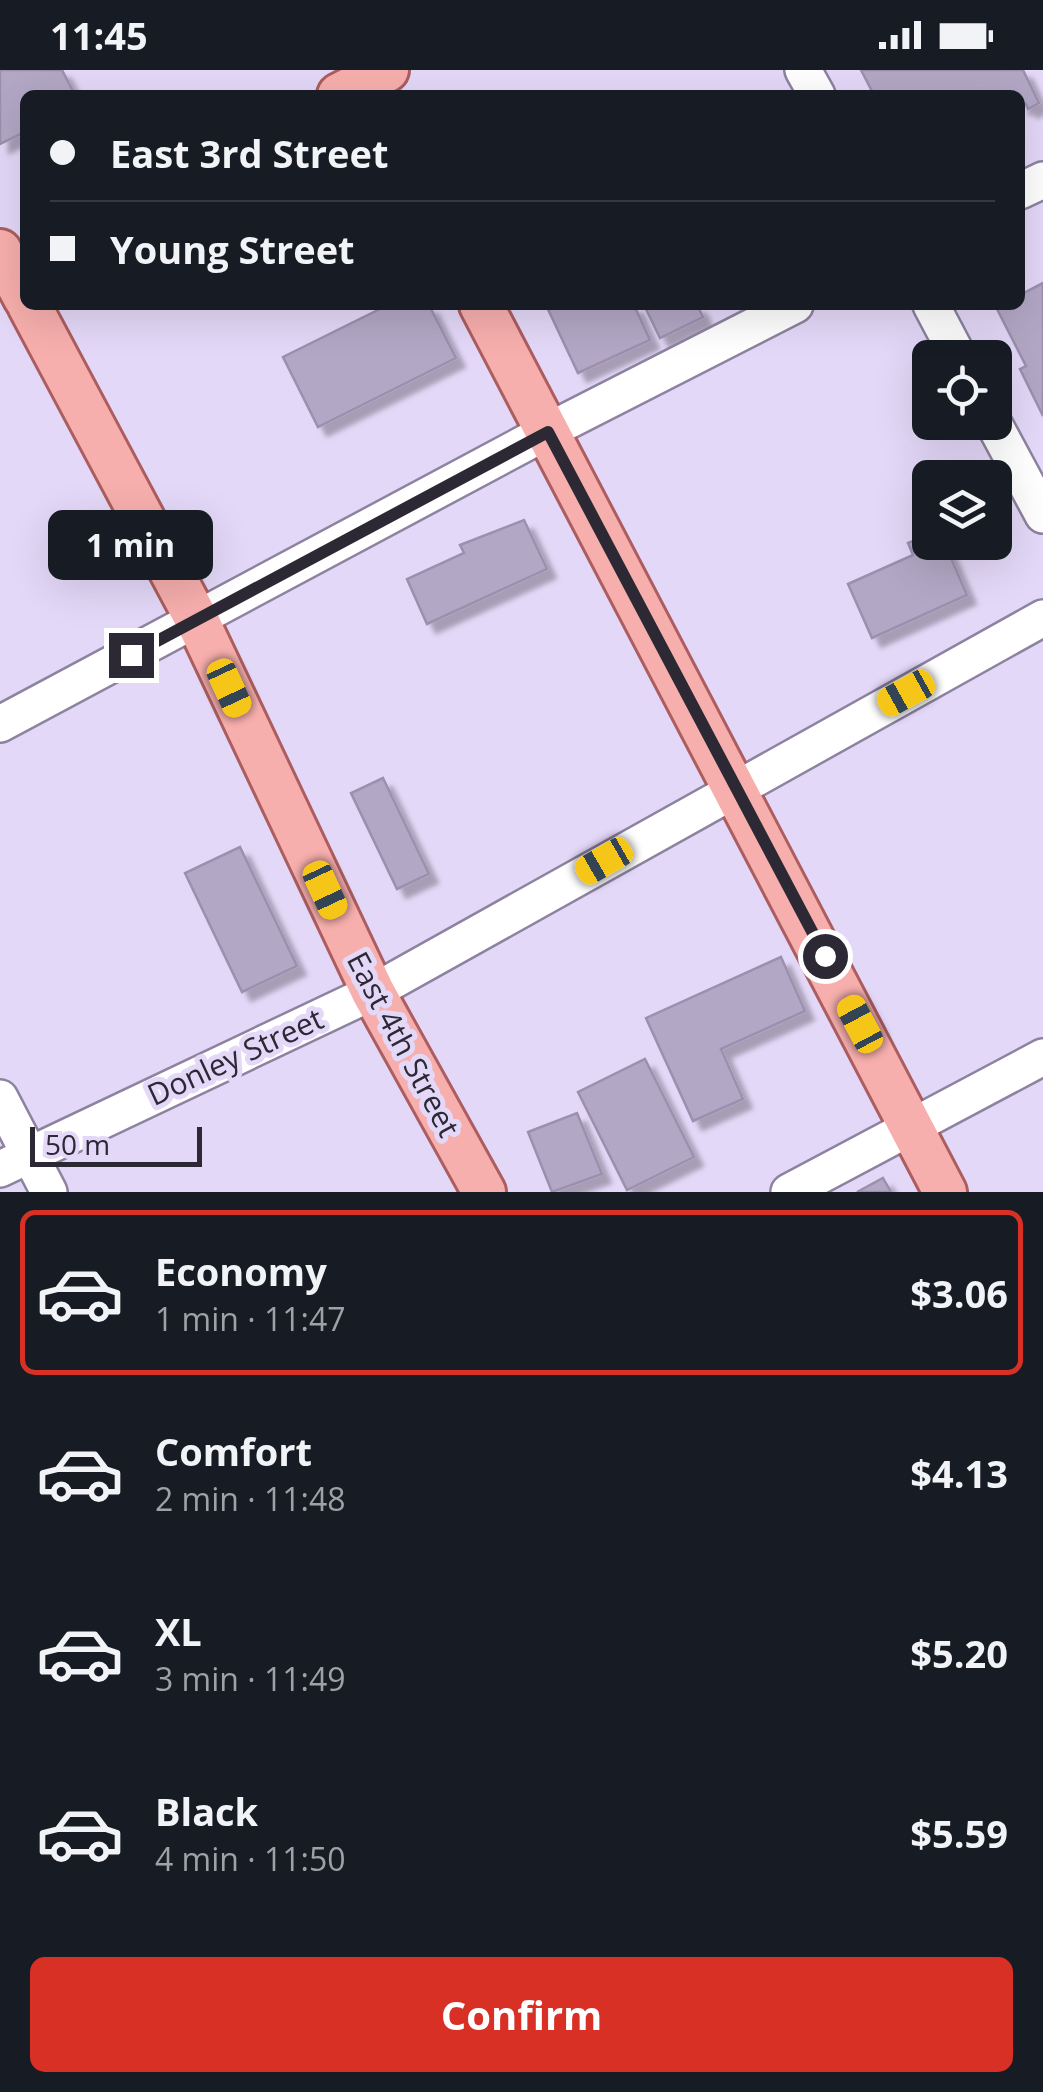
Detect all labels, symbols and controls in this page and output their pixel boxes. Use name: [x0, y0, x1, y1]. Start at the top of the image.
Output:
text: 11:45: [50, 9, 148, 61]
text: East 3rd Street: [110, 127, 388, 179]
text: Young Street: [110, 223, 355, 275]
map controls: [912, 340, 1012, 560]
button: locate: [912, 340, 1012, 440]
button: layers: [912, 460, 1012, 560]
callout: 1 min: [48, 510, 214, 580]
text: 1 min: [86, 523, 175, 566]
route end: [109, 633, 154, 678]
car: [203, 654, 255, 722]
car: [872, 665, 940, 721]
car: [571, 833, 637, 889]
car: [299, 856, 351, 924]
route start: [803, 934, 848, 979]
street label: East 4th Street: [338, 944, 470, 1144]
car: [833, 990, 887, 1058]
street label: Donley Street: [141, 997, 329, 1115]
scale bar: [30, 1122, 202, 1166]
text: 50 m: [45, 1125, 110, 1163]
text: Economy: [155, 1245, 327, 1297]
icon: car: [35, 1248, 125, 1338]
text: $3.06: [910, 1267, 1008, 1319]
text: 1 min · 11:47: [155, 1297, 346, 1340]
text: Comfort: [155, 1425, 312, 1477]
icon: car: [35, 1428, 125, 1518]
text: $4.13: [910, 1447, 1008, 1499]
text: 2 min · 11:48: [155, 1477, 346, 1520]
text: XL: [155, 1605, 202, 1657]
icon: car: [35, 1608, 125, 1698]
text: $5.20: [910, 1627, 1008, 1679]
text: 3 min · 11:49: [155, 1657, 346, 1700]
text: Black: [155, 1785, 258, 1837]
icon: car: [35, 1788, 125, 1878]
text: $5.59: [910, 1807, 1008, 1859]
text: 4 min · 11:50: [155, 1837, 346, 1880]
button: Confirm: [30, 1957, 1013, 2072]

